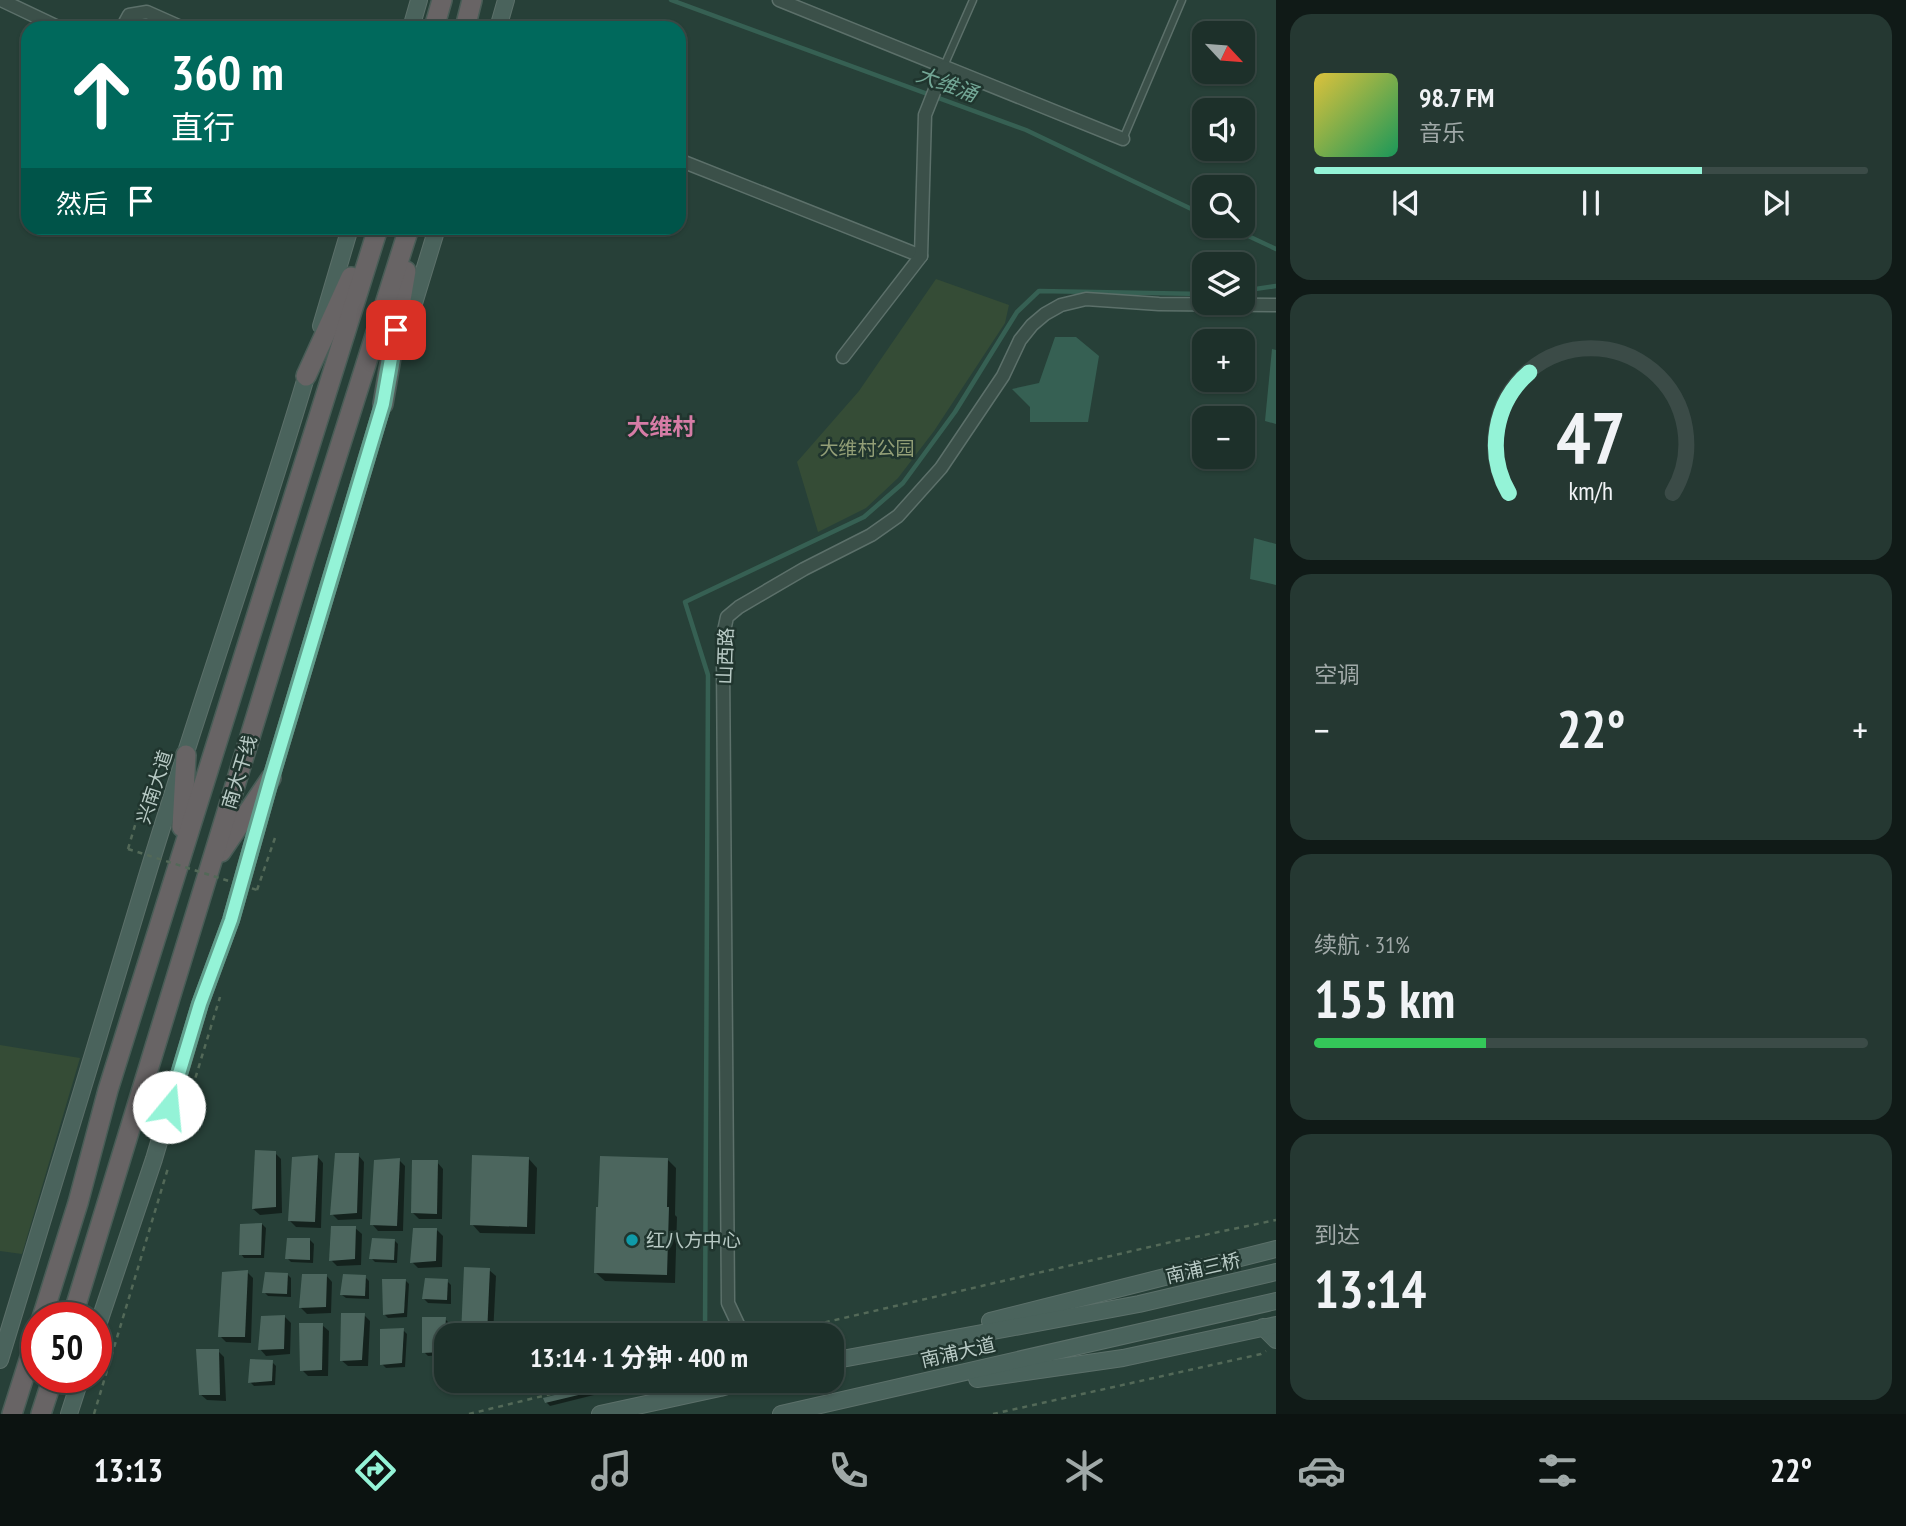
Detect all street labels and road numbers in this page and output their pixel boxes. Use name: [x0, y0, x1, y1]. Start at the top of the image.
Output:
street label: 山西路: [712, 627, 738, 685]
street label: 南大干线: [216, 732, 262, 812]
street label: 兴南大道: [131, 747, 177, 827]
street label: 南浦三桥: [1163, 1248, 1243, 1288]
street label: 南浦大道: [918, 1332, 998, 1372]

